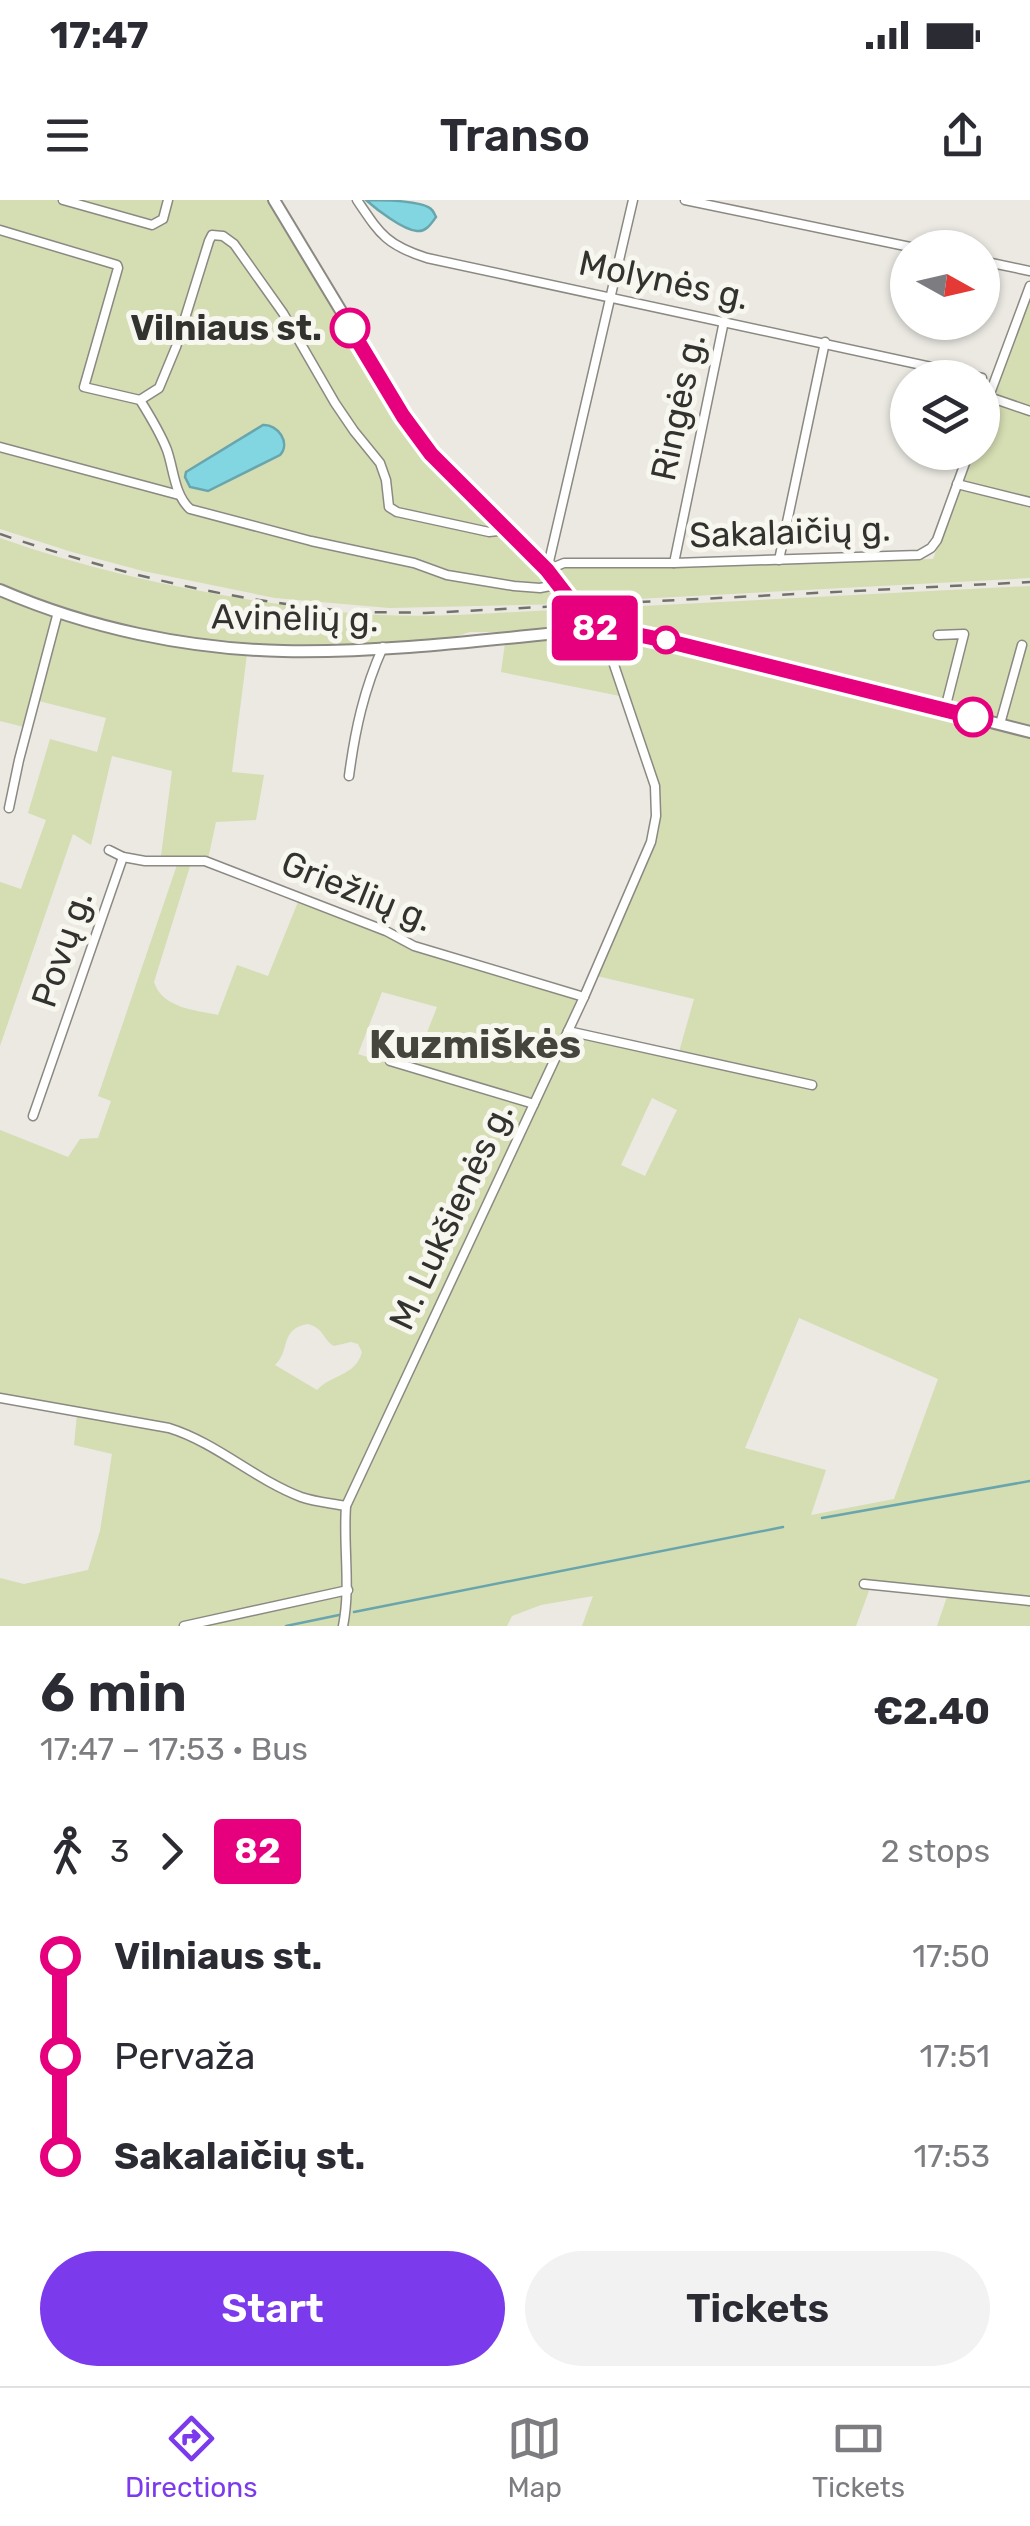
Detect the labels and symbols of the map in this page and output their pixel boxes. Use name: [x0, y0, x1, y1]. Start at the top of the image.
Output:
north arrow: [890, 230, 1000, 340]
street label: Molynės g.: [575, 242, 753, 318]
place label: Vilniaus st.: [130, 307, 322, 349]
marker: Vilniaus st.: [331, 309, 369, 347]
street label: Ringės g.: [642, 330, 714, 484]
street label: Sakalaičių g.: [689, 507, 891, 557]
street label: Avinėlių g.: [211, 596, 379, 640]
line badge: 82: [550, 596, 640, 660]
unlabelled marker: [653, 627, 679, 653]
unlabelled marker: [954, 698, 992, 736]
street label: Griežlių g.: [275, 842, 439, 940]
street label: Povų g.: [23, 885, 101, 1013]
district label: Kuzmiškės: [369, 1021, 581, 1068]
street label: M. Lukšienės g.: [380, 1096, 522, 1336]

